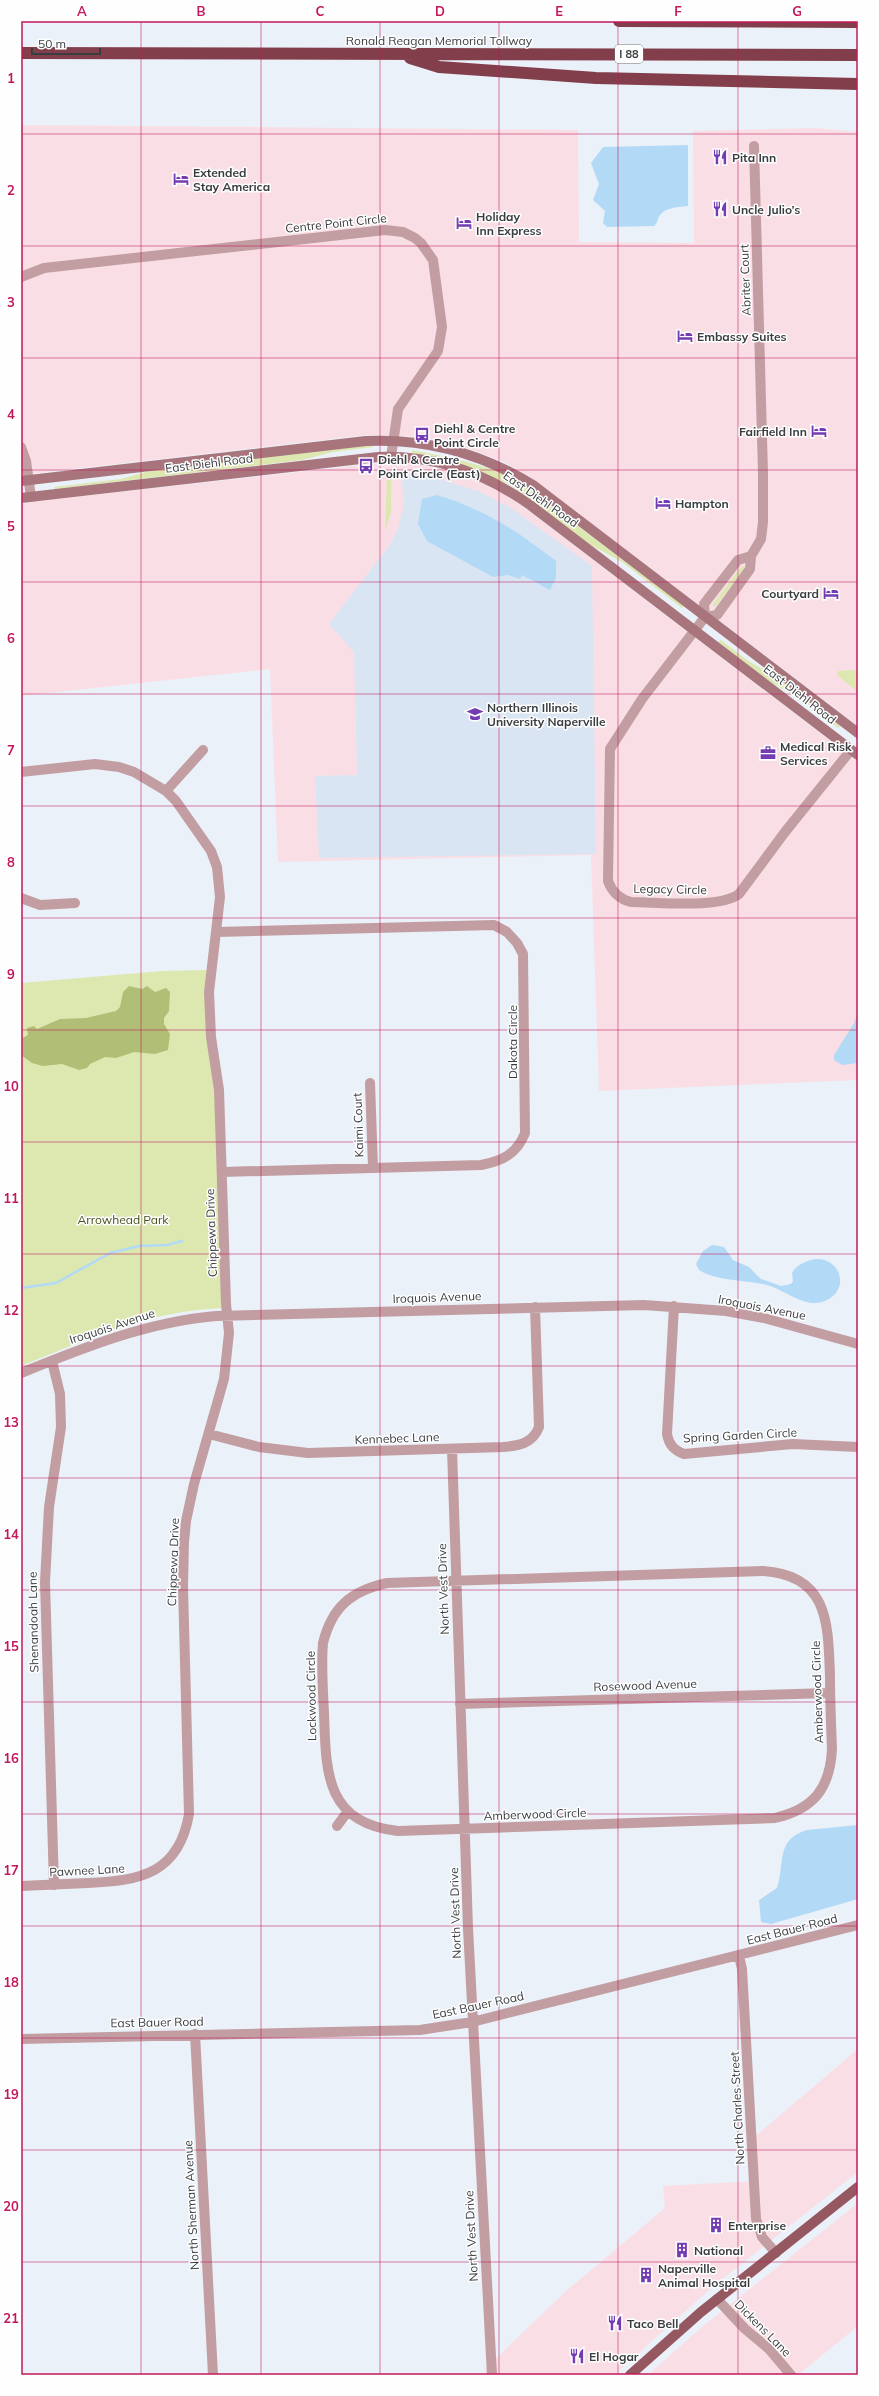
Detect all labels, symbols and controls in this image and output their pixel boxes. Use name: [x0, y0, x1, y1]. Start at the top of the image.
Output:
text: A: [77, 3, 87, 19]
text: B: [197, 3, 206, 19]
text: C: [316, 3, 325, 19]
text: D: [435, 3, 445, 19]
text: E: [555, 3, 563, 19]
text: F: [674, 3, 682, 19]
text: G: [792, 3, 802, 19]
scale bar: [32, 30, 100, 56]
street label: Ronald Reagan Memorial Tollway: [346, 33, 533, 48]
text: 50 m: [38, 36, 66, 51]
road number: I 88: [615, 45, 643, 63]
text: 1: [7, 70, 15, 86]
restaurant icon: Pita Inn: [711, 148, 729, 166]
place label: Pita Inn: [732, 150, 776, 165]
place label: Extended Stay America: [193, 165, 270, 194]
hotel icon: Extended Stay America: [172, 170, 190, 188]
text: 2: [7, 182, 15, 198]
restaurant icon: Uncle Julio’s: [711, 200, 729, 218]
place label: Uncle Julio’s: [732, 202, 800, 217]
place label: Holiday Inn Express: [476, 209, 542, 238]
street label: Centre Point Circle: [285, 210, 387, 236]
hotel icon: Holiday Inn Express: [455, 214, 473, 232]
street label: Abriter Court: [736, 244, 754, 316]
text: 3: [7, 294, 15, 310]
hotel icon: Embassy Suites: [676, 327, 694, 345]
place label: Embassy Suites: [697, 329, 787, 344]
text: 4: [7, 406, 15, 422]
place label: Diehl & Centre Point Circle: [434, 421, 516, 450]
hotel icon: Fairfield Inn: [810, 422, 828, 440]
place label: Fairfield Inn: [739, 424, 807, 439]
bus stop icon: Diehl & Centre Point Circle: [413, 426, 431, 444]
street label: East Diehl Road: [164, 450, 254, 476]
place label: Diehl & Centre Point Circle (East): [378, 452, 481, 481]
bus stop icon: Diehl & Centre Point Circle (East): [357, 457, 375, 475]
street label: East Diehl Road: [501, 468, 581, 530]
hotel icon: Hampton: [654, 494, 672, 512]
place label: Hampton: [675, 496, 729, 511]
text: 5: [7, 518, 15, 534]
hotel icon: Courtyard: [822, 584, 840, 602]
place label: Courtyard: [761, 586, 819, 601]
text: 6: [7, 630, 15, 646]
street label: East Diehl Road: [761, 661, 839, 727]
place label: Northern Illinois University Naperville: [487, 700, 606, 729]
school or university icon: Northern Illinois University Naperville: [466, 705, 484, 723]
place label: Medical Risk Services: [780, 739, 852, 768]
text: 7: [7, 742, 15, 758]
office icon: Medical Risk Services: [759, 744, 777, 762]
text: 8: [7, 854, 15, 870]
street label: Legacy Circle: [633, 881, 707, 897]
text: 9: [7, 966, 15, 982]
street label: Dakota Circle: [505, 1005, 520, 1079]
text: 10: [3, 1078, 19, 1094]
street label: Kaimi Court: [349, 1092, 367, 1158]
street label: Chippewa Drive: [202, 1188, 220, 1278]
text: 11: [3, 1190, 19, 1206]
park label: Arrowhead Park: [78, 1212, 169, 1227]
street label: Iroquois Avenue: [392, 1288, 482, 1306]
street label: Iroquois Avenue: [717, 1291, 807, 1323]
text: 12: [3, 1302, 19, 1318]
street label: Iroquois Avenue: [67, 1305, 157, 1347]
text: 13: [3, 1414, 19, 1430]
street label: Spring Garden Circle: [683, 1425, 797, 1445]
street label: Kennebec Lane: [354, 1429, 440, 1447]
street label: Chippewa Drive: [164, 1517, 182, 1607]
text: 14: [3, 1526, 19, 1542]
street label: North Vest Drive: [434, 1543, 452, 1635]
street label: Shenandoah Lane: [25, 1571, 41, 1673]
text: 15: [3, 1638, 19, 1654]
street label: Amberwood Circle: [808, 1640, 826, 1744]
street label: Lockwood Circle: [303, 1651, 319, 1741]
street label: Rosewood Avenue: [593, 1676, 697, 1694]
text: 16: [3, 1750, 19, 1766]
street label: Amberwood Circle: [483, 1805, 587, 1823]
street label: Pawnee Lane: [49, 1861, 125, 1879]
text: 17: [3, 1862, 19, 1878]
street label: North Vest Drive: [446, 1867, 464, 1959]
street label: East Bauer Road: [745, 1910, 839, 1948]
text: 18: [3, 1974, 19, 1990]
street label: East Bauer Road: [431, 1988, 525, 2022]
street label: East Bauer Road: [110, 2014, 204, 2030]
street label: North Charles Street: [727, 2051, 747, 2165]
text: 19: [3, 2086, 19, 2102]
street label: North Sherman Avenue: [180, 2140, 202, 2270]
street label: North Vest Drive: [461, 2190, 481, 2282]
text: 20: [3, 2198, 19, 2214]
building icon: Enterprise: [707, 2216, 725, 2234]
place label: Enterprise: [728, 2218, 786, 2233]
building icon: National: [673, 2241, 691, 2259]
place label: National: [694, 2243, 743, 2258]
place label: Naperville Animal Hospital: [658, 2261, 750, 2290]
building icon: Naperville Animal Hospital: [637, 2266, 655, 2284]
street label: Dickens Lane: [732, 2297, 794, 2359]
text: 21: [3, 2310, 19, 2326]
restaurant icon: Taco Bell: [606, 2314, 624, 2332]
place label: Taco Bell: [627, 2316, 678, 2331]
restaurant icon: El Hogar: [568, 2347, 586, 2365]
place label: El Hogar: [589, 2349, 639, 2364]

